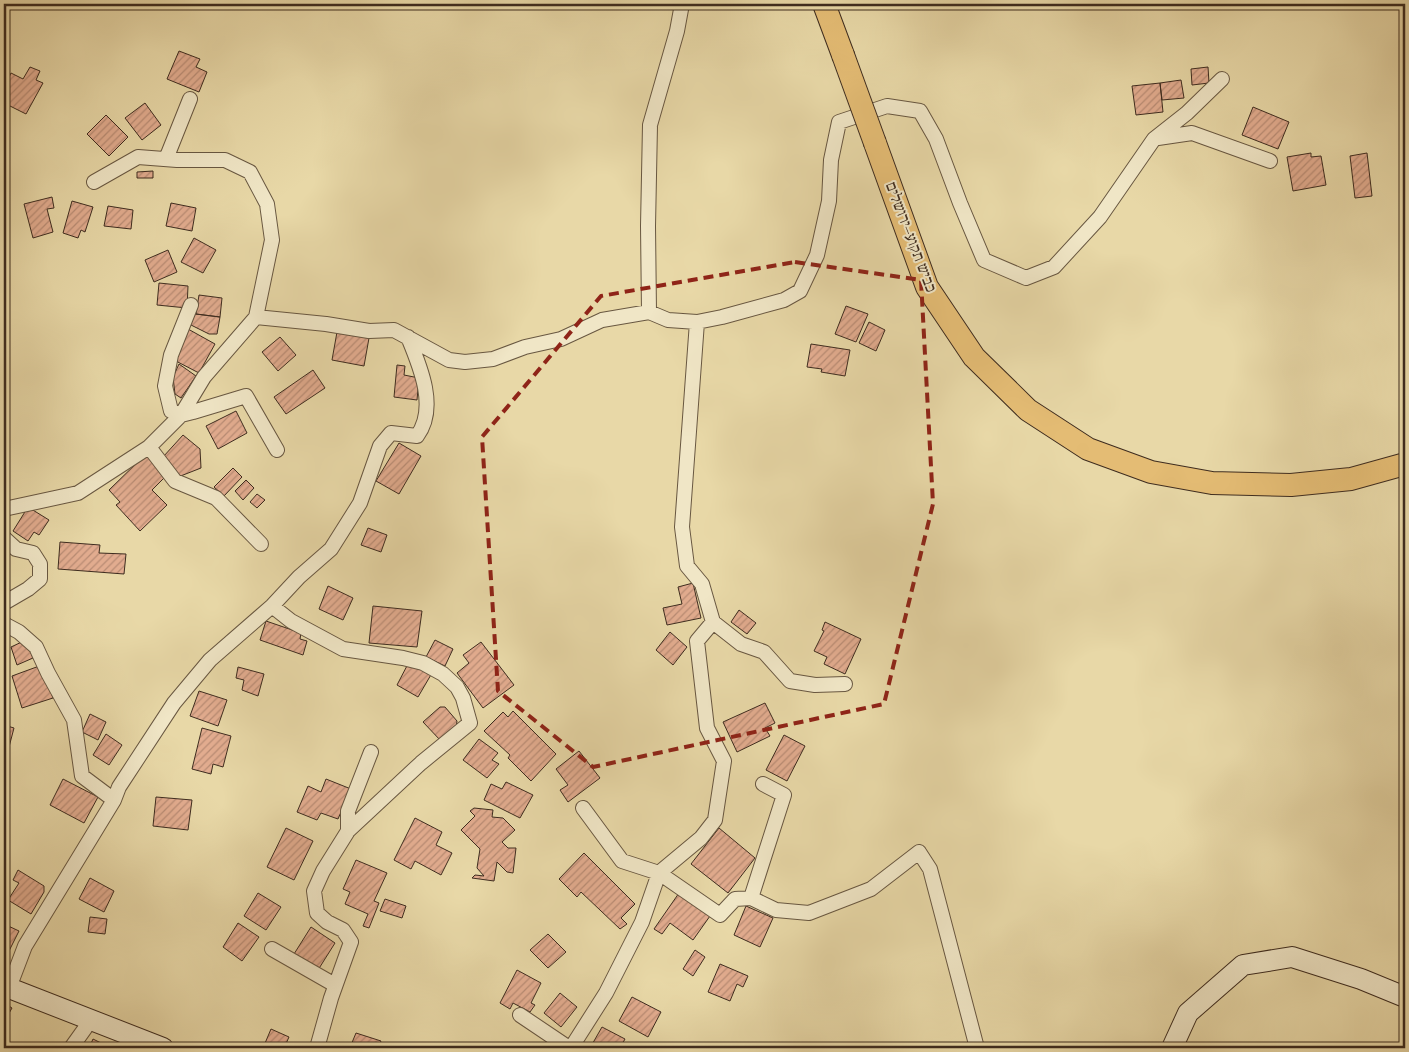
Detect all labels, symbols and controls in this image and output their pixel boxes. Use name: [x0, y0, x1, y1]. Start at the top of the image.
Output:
street label: כביש תקוע–ירושלים: [881, 179, 941, 295]

